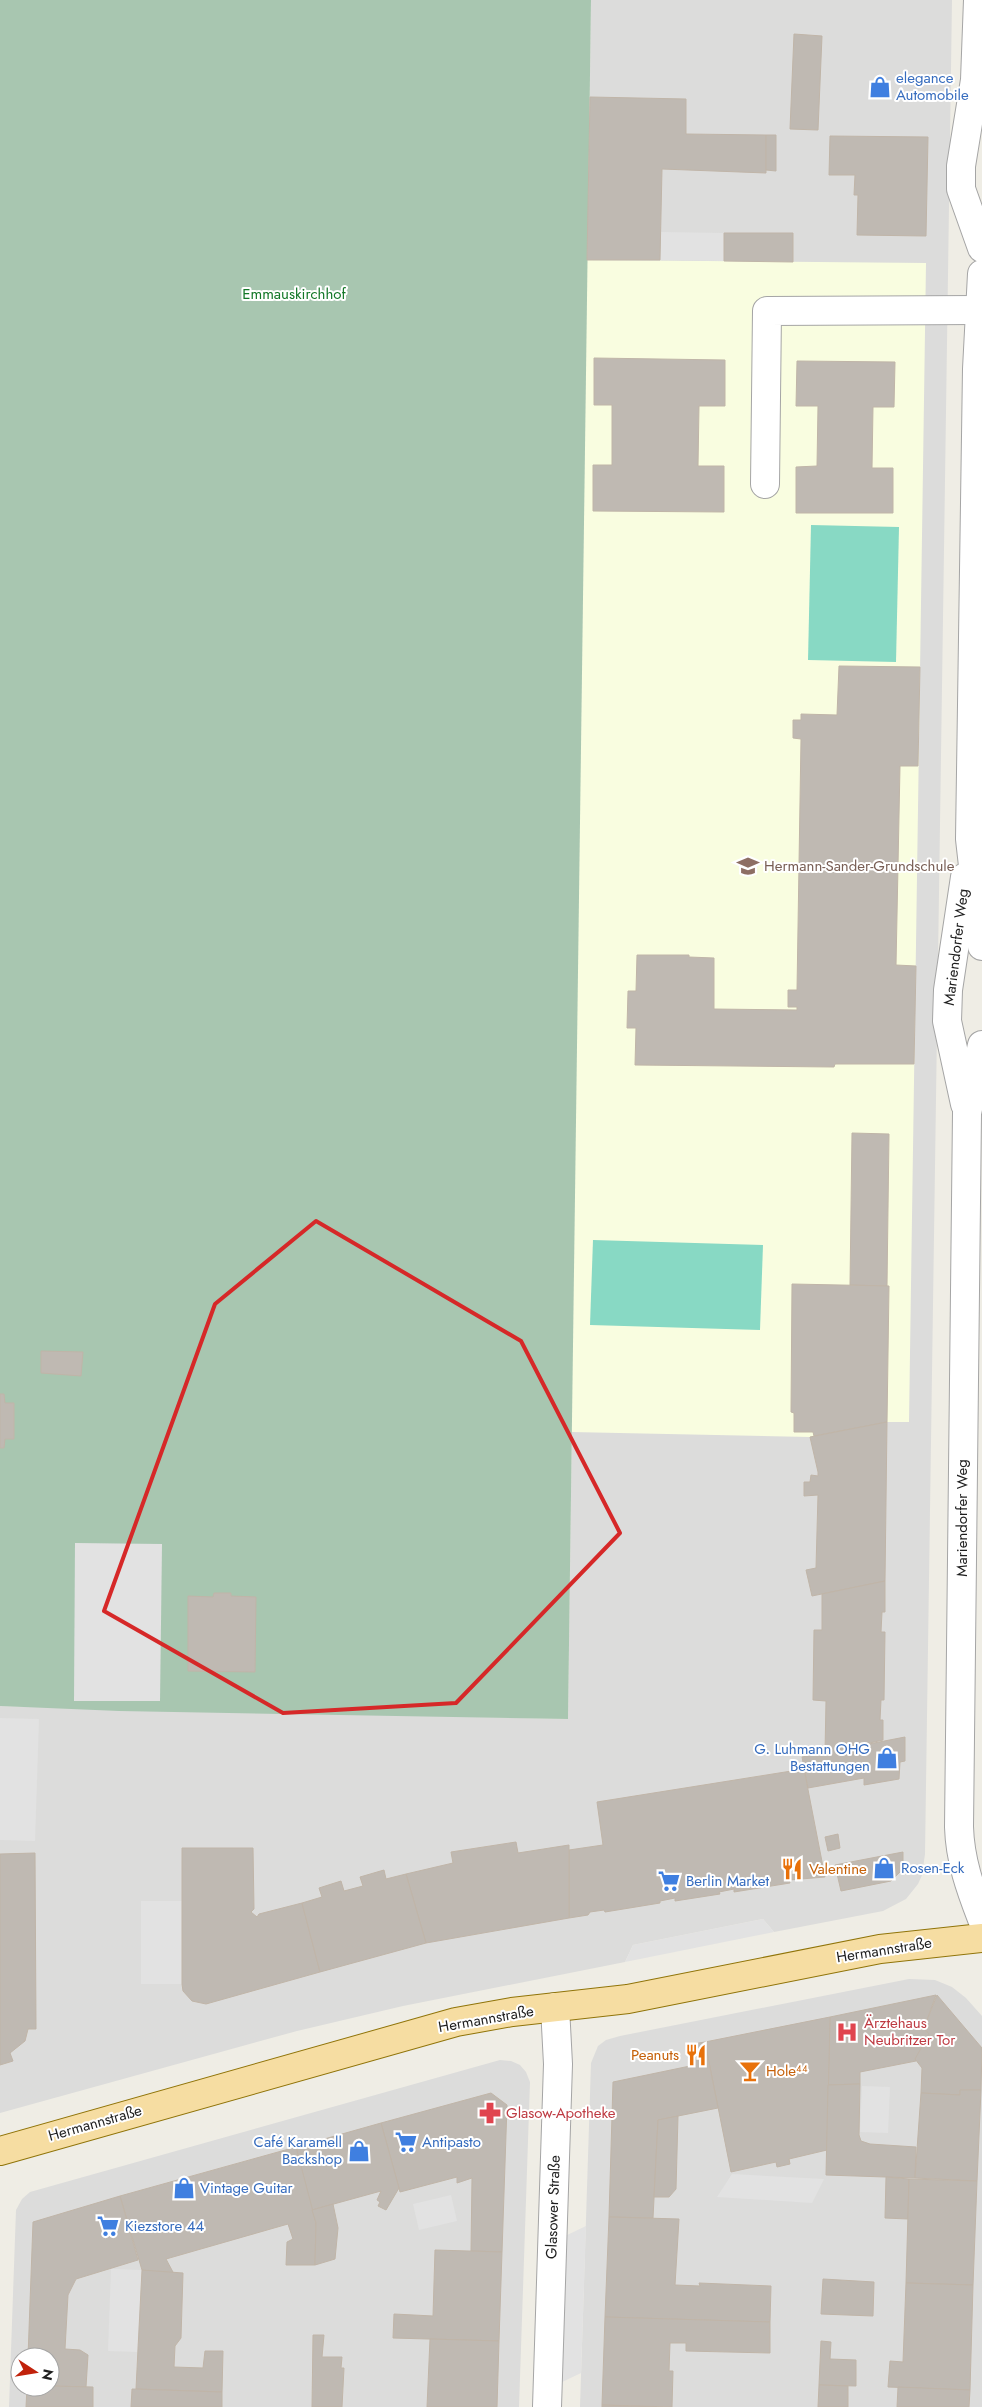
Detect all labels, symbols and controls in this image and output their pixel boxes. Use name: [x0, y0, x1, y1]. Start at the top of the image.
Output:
place label: elegance Automobile: [896, 67, 969, 106]
shop icon: elegance Automobile: [867, 74, 893, 100]
park label: Emmauskirchhof: [242, 283, 347, 305]
school or university icon: Hermann-Sander-Grundschule: [735, 853, 761, 879]
place label: Hermann-Sander-Grundschule: [764, 855, 955, 877]
street label: Mariendorfer Weg: [938, 887, 974, 1007]
street label: Mariendorfer Weg: [951, 1459, 973, 1577]
place label: G. Luhmann OHG Bestattungen: [754, 1738, 870, 1777]
shop icon: G. Luhmann OHG Bestattungen: [874, 1745, 900, 1771]
shop icon: Rosen-Eck: [871, 1855, 897, 1881]
restaurant icon: Valentine: [779, 1856, 805, 1882]
place label: Rosen-Eck: [901, 1857, 965, 1879]
place label: Valentine: [809, 1858, 867, 1880]
supermarket icon: Berlin Market: [656, 1868, 682, 1894]
place label: Berlin Market: [686, 1870, 770, 1892]
street label: Hermannstraße: [835, 1932, 934, 1968]
street label: Hermannstraße: [437, 2000, 536, 2038]
place label: Ärztehaus Neubritzer Tor: [864, 2012, 956, 2051]
hospital icon: Ärztehaus Neubritzer Tor: [834, 2019, 860, 2045]
restaurant icon: Peanuts: [683, 2042, 709, 2068]
place label: Peanuts: [631, 2044, 679, 2066]
bar icon: Hole⁴⁴: [737, 2058, 763, 2084]
place label: Hole⁴⁴: [766, 2060, 808, 2082]
street label: Hermannstraße: [46, 2099, 145, 2147]
pharmacy icon: Glasow-Apotheke: [477, 2100, 503, 2126]
place label: Glasow-Apotheke: [506, 2102, 616, 2124]
supermarket icon: Antipasto: [393, 2129, 419, 2155]
place label: Café Karamell Backshop: [254, 2131, 342, 2170]
place label: Antipasto: [422, 2131, 481, 2153]
shop icon: Café Karamell Backshop: [346, 2138, 372, 2164]
street label: Glasower Straße: [540, 2154, 566, 2259]
shop icon: Vintage Guitar: [171, 2175, 197, 2201]
place label: Vintage Guitar: [200, 2177, 293, 2199]
supermarket icon: Kiezstore 44: [95, 2213, 121, 2239]
place label: Kiezstore 44: [125, 2215, 205, 2237]
north arrow: [10, 2347, 60, 2397]
text: N: [37, 2367, 59, 2382]

